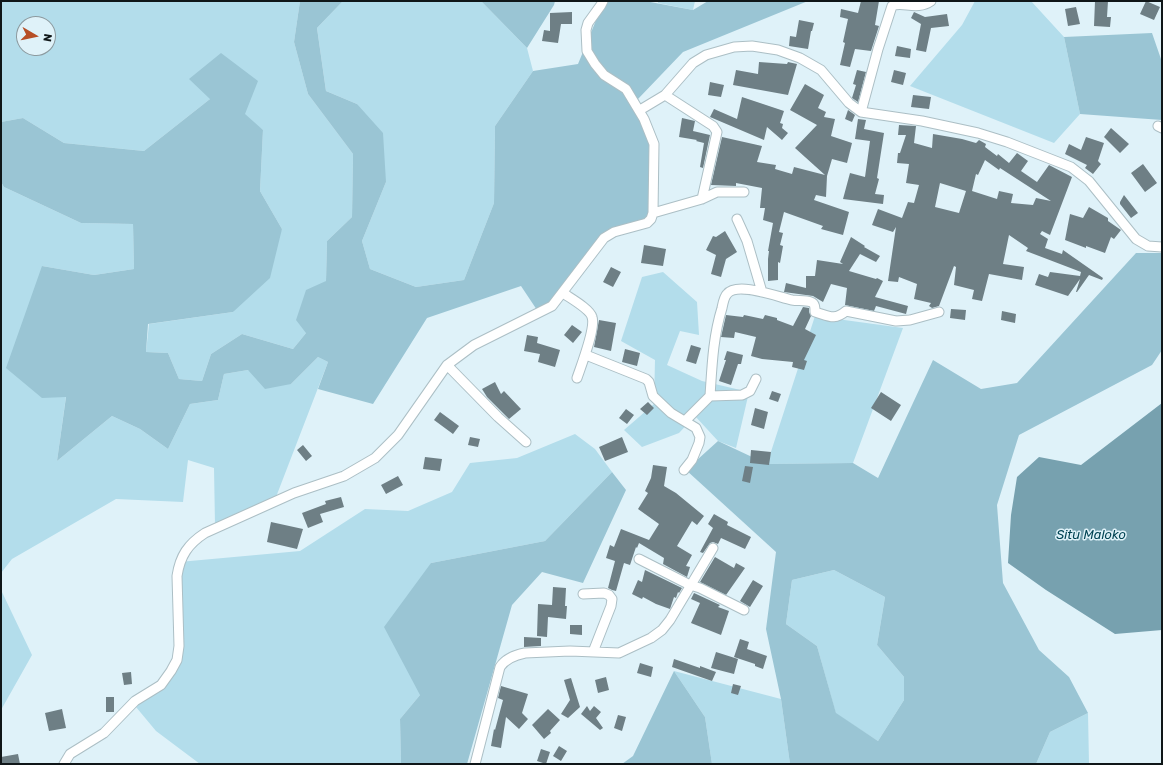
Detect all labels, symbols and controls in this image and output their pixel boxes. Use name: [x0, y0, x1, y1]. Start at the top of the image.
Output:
north arrow: [16, 16, 56, 56]
text: N: [40, 33, 54, 43]
water label: Situ Maloko: [1056, 527, 1126, 543]

